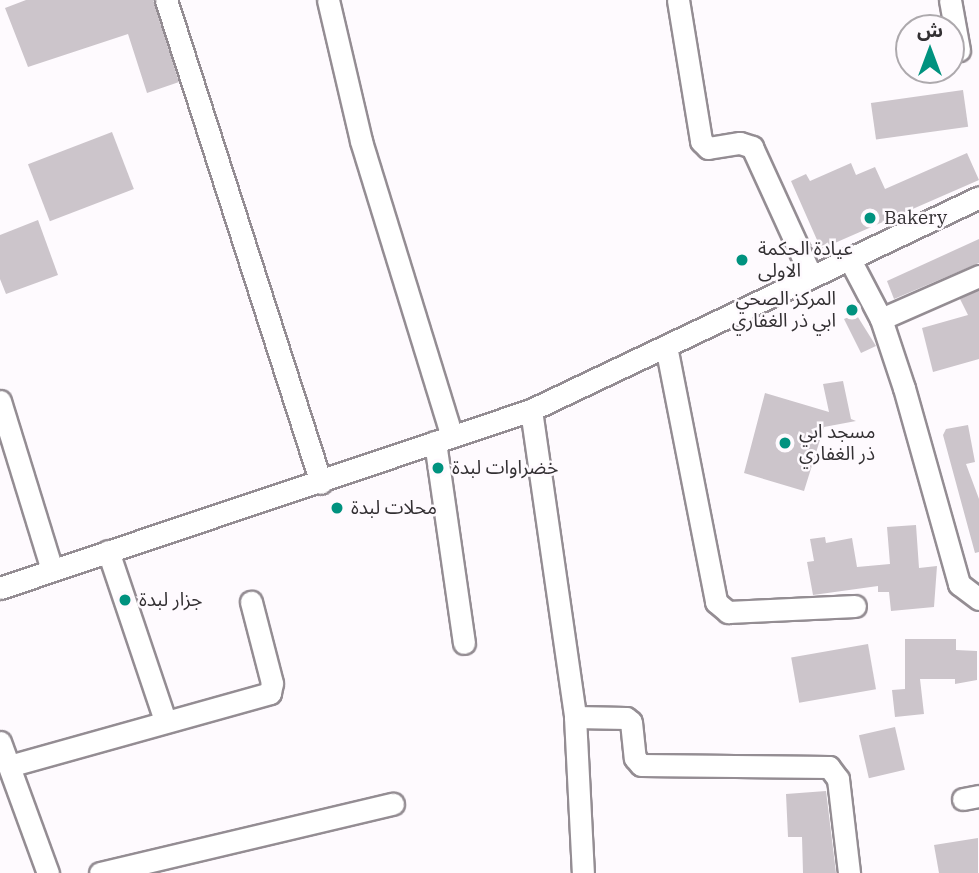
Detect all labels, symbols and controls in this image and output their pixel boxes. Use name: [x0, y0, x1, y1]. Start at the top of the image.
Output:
north arrow: [895, 14, 965, 84]
text: ش: [917, 18, 943, 42]
place label: Bakery: [884, 207, 947, 229]
marker: Bakery: [862, 210, 878, 226]
place label: عيادة الحكمة الاولى: [758, 238, 853, 282]
marker: عيادة الحكمة الاولى: [732, 250, 752, 270]
place label: المركز الصحي ابي ذر الغفاري: [732, 288, 836, 332]
marker: المركز الصحي ابي ذر الغفاري: [842, 300, 862, 320]
place label: مسجد ابي ذر الغفاري: [799, 421, 875, 465]
marker: مسجد ابي ذر الغفاري: [777, 435, 793, 451]
place label: خضراوات لبدة: [452, 457, 558, 479]
marker: خضراوات لبدة: [430, 460, 446, 476]
place label: محلات لبدة: [351, 497, 437, 519]
marker: محلات لبدة: [329, 500, 345, 516]
place label: جزار لبدة: [139, 589, 202, 611]
marker: جزار لبدة: [117, 592, 133, 608]

